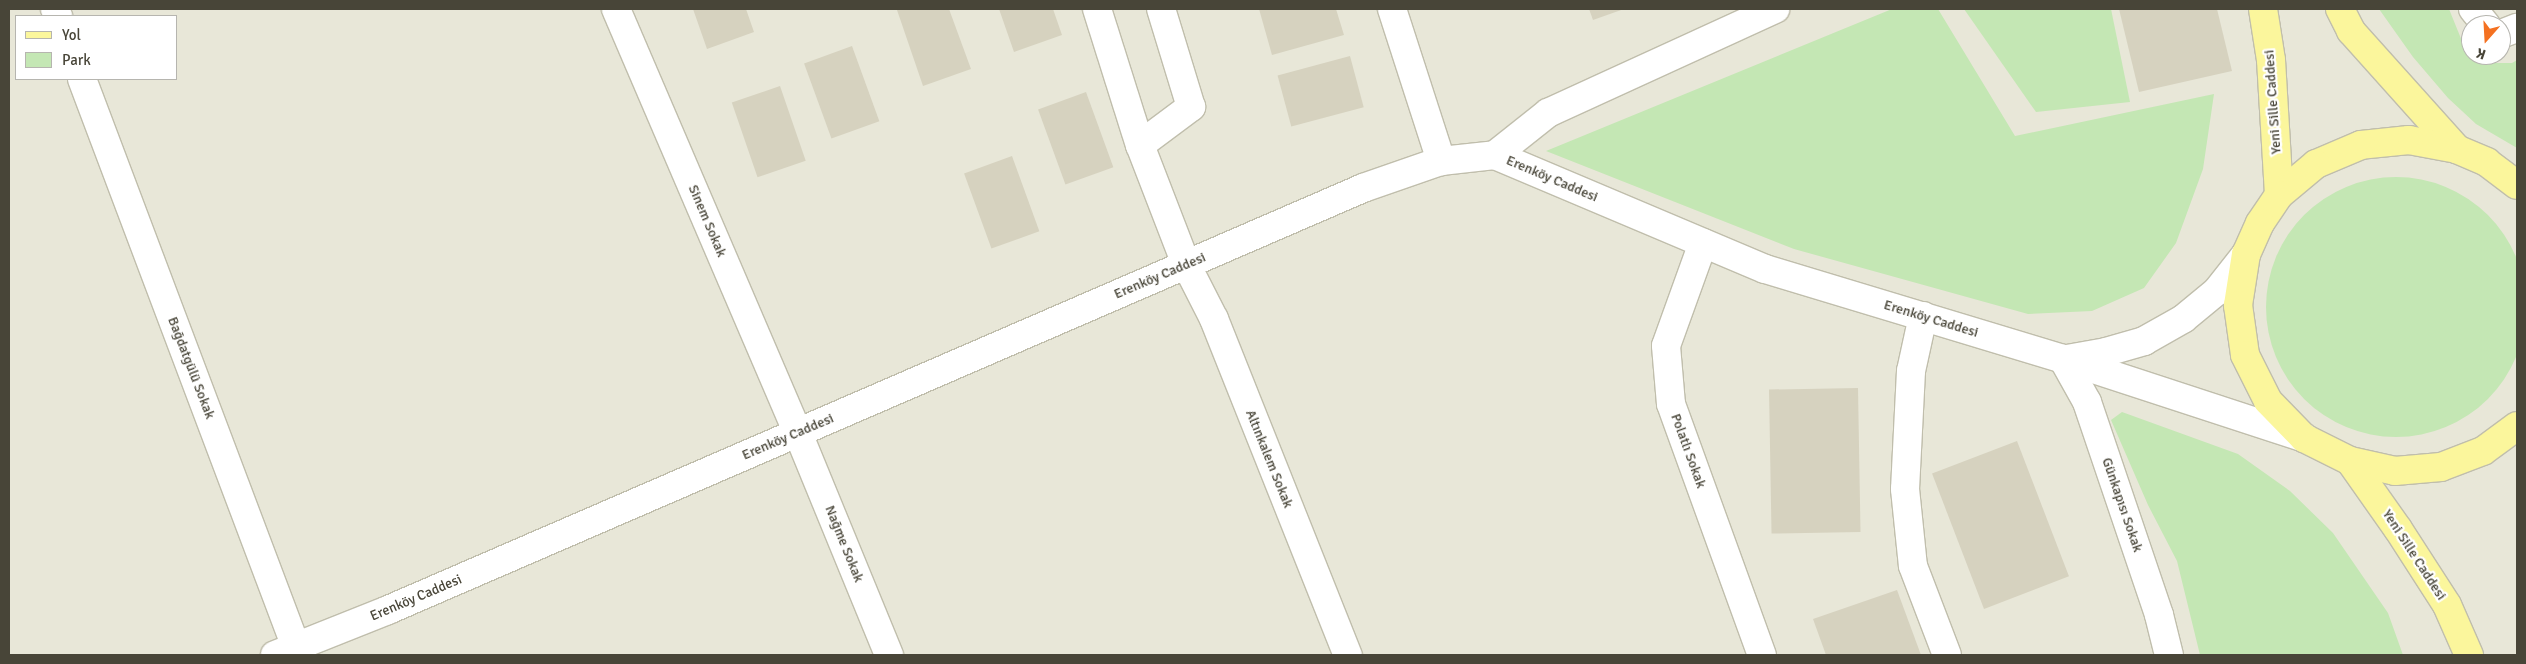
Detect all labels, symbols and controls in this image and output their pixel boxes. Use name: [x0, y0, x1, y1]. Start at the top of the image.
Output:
legend: [15, 15, 178, 80]
north arrow: [2461, 15, 2511, 65]
text: Yol: [62, 26, 81, 44]
text: K: [2474, 44, 2488, 63]
street label: Yeni Sille Caddesi: [2261, 49, 2285, 155]
text: Park: [62, 51, 91, 69]
street label: Erenköy Caddesi: [1504, 152, 1600, 206]
street label: Sinem Sokak: [684, 182, 730, 260]
street label: Erenköy Caddesi: [1112, 249, 1208, 303]
street label: Erenköy Caddesi: [1882, 297, 1980, 341]
street label: Bağdatgülü Sokak: [164, 315, 218, 421]
street label: Altınkalem Sokak: [1242, 408, 1296, 510]
street label: Erenköy Caddesi: [740, 410, 836, 464]
street label: Polatlı Sokak: [1667, 412, 1709, 490]
street label: Günkapısı Sokak: [2098, 456, 2146, 554]
street label: Nağme Sokak: [821, 503, 867, 585]
street label: Yeni Sille Caddesi: [2378, 507, 2450, 603]
street label: Erenköy Caddesi: [368, 571, 464, 625]

